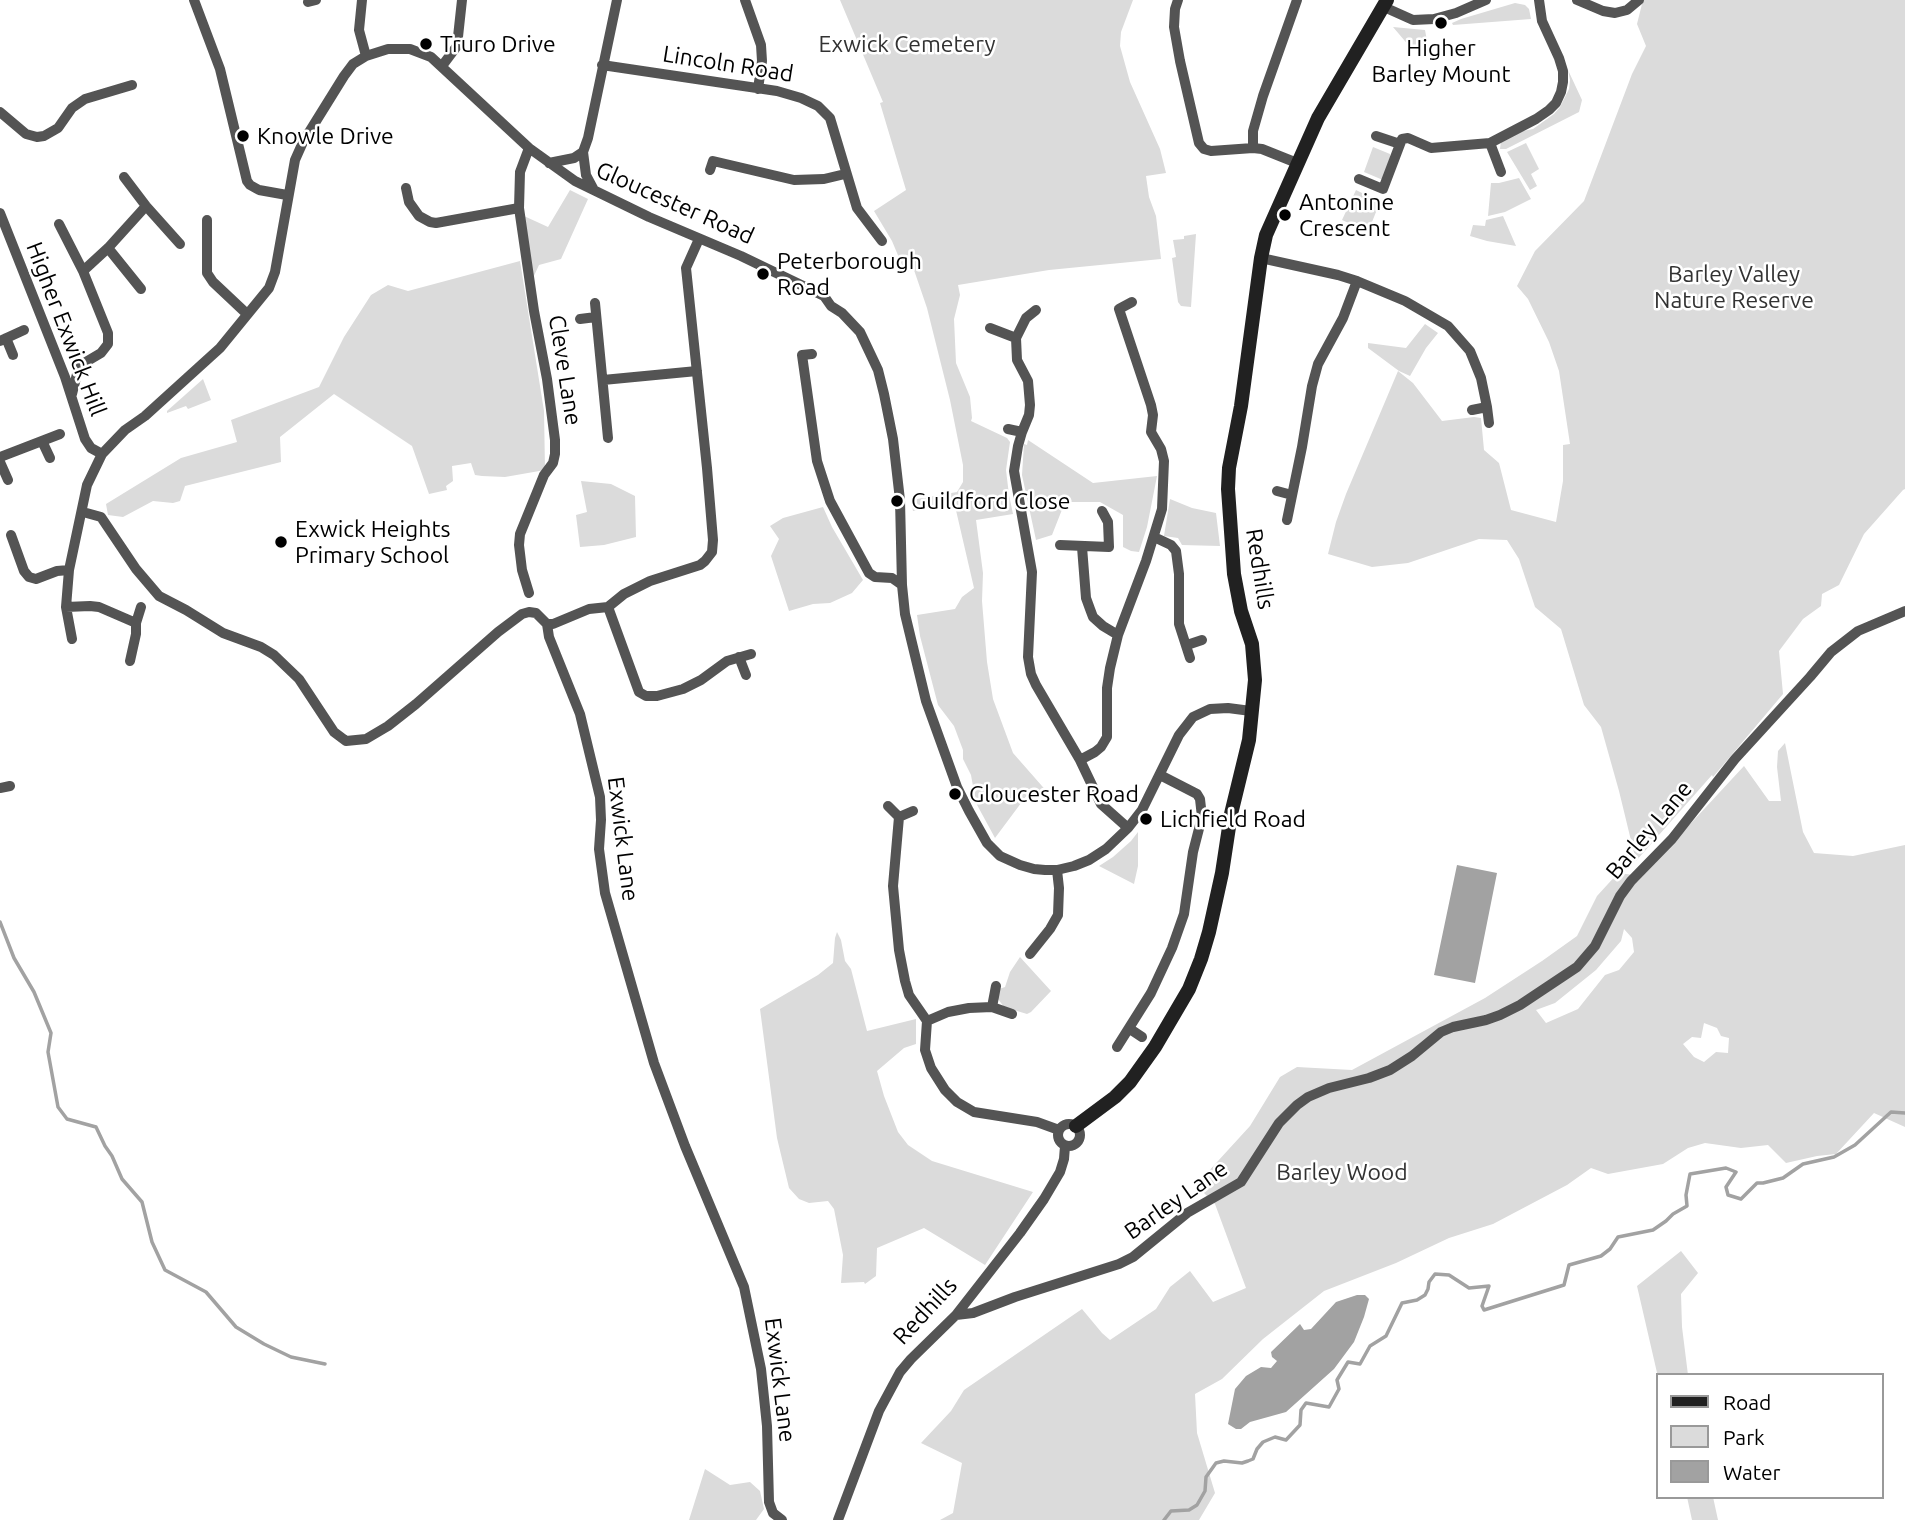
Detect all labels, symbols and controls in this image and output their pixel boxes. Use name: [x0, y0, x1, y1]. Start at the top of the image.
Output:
marker: Higher Barley Mount: [1433, 15, 1449, 31]
place label: Truro Drive: [440, 30, 556, 58]
park label: Exwick Cemetery: [818, 30, 996, 58]
place label: Higher Barley Mount: [1372, 34, 1510, 88]
marker: Truro Drive: [418, 36, 434, 52]
street label: Lincoln Road: [661, 40, 795, 88]
place label: Knowle Drive: [257, 122, 394, 150]
marker: Knowle Drive: [235, 128, 251, 144]
street label: Gloucester Road: [592, 156, 758, 250]
place label: Antonine Crescent: [1299, 188, 1394, 242]
marker: Antonine Crescent: [1277, 207, 1293, 223]
street label: Higher Exwick Hill: [20, 238, 112, 420]
place label: Peterborough Road: [777, 247, 922, 301]
park label: Barley Valley Nature Reserve: [1654, 260, 1814, 314]
marker: Peterborough Road: [755, 266, 771, 282]
street label: Cleve Lane: [543, 313, 587, 427]
place label: Guildford Close: [911, 487, 1070, 515]
marker: Guildford Close: [889, 493, 905, 509]
place label: Exwick Heights Primary School: [295, 515, 451, 569]
street label: Redhills: [1240, 527, 1280, 611]
marker: Exwick Heights Primary School: [273, 534, 289, 550]
street label: Exwick Lane: [602, 775, 644, 903]
street label: Barley Lane: [1600, 775, 1698, 885]
place label: Gloucester Road: [969, 780, 1139, 808]
marker: Gloucester Road: [947, 786, 963, 802]
place label: Lichfield Road: [1160, 805, 1306, 833]
marker: Lichfield Road: [1138, 811, 1154, 827]
street label: Barley Lane: [1119, 1154, 1233, 1246]
park label: Barley Wood: [1276, 1158, 1408, 1186]
street label: Redhills: [887, 1272, 963, 1350]
street label: Exwick Lane: [759, 1316, 801, 1444]
legend: [1657, 1373, 1884, 1499]
text: Road: [1723, 1390, 1771, 1414]
text: Park: [1723, 1425, 1765, 1449]
text: Water: [1723, 1460, 1781, 1484]

